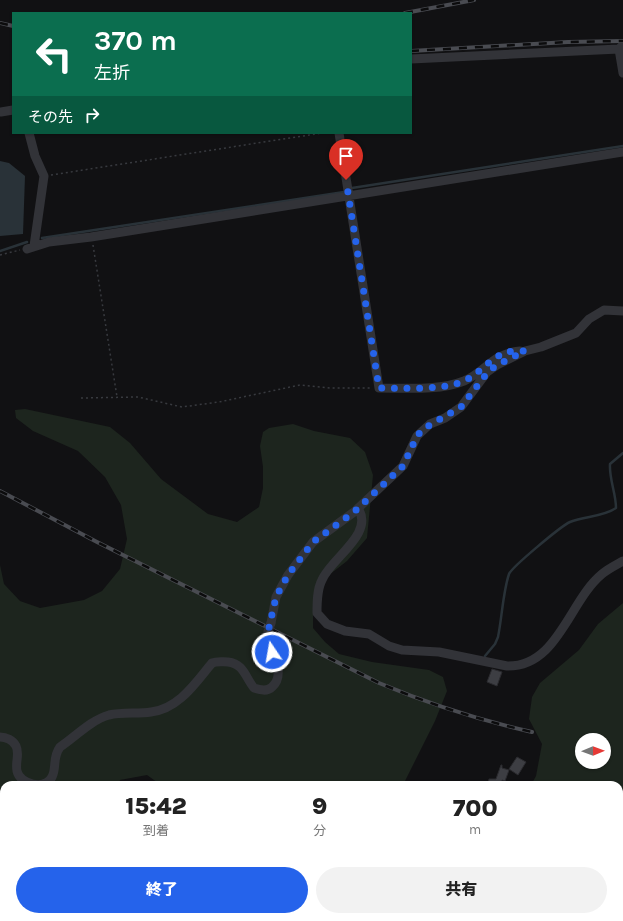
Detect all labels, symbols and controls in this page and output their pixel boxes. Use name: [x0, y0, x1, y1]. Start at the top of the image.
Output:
text: 370 m: [94, 24, 177, 57]
icon: left: [28, 28, 80, 80]
text: 左折: [94, 62, 130, 84]
icon: right: [81, 104, 103, 126]
text: その先: [28, 108, 73, 126]
pin: [329, 139, 363, 180]
icon: arrive: [335, 145, 357, 167]
position arrow: [251, 631, 293, 673]
north arrow: [575, 733, 611, 769]
map controls: [575, 733, 611, 769]
text: 15:42: [125, 792, 187, 820]
text: 9: [312, 792, 327, 820]
text: 700: [453, 794, 498, 822]
text: m: [469, 822, 481, 837]
text: 到着: [143, 823, 169, 838]
text: 分: [313, 823, 326, 838]
button: 終了: [16, 867, 308, 913]
button: 共有: [316, 867, 607, 913]

